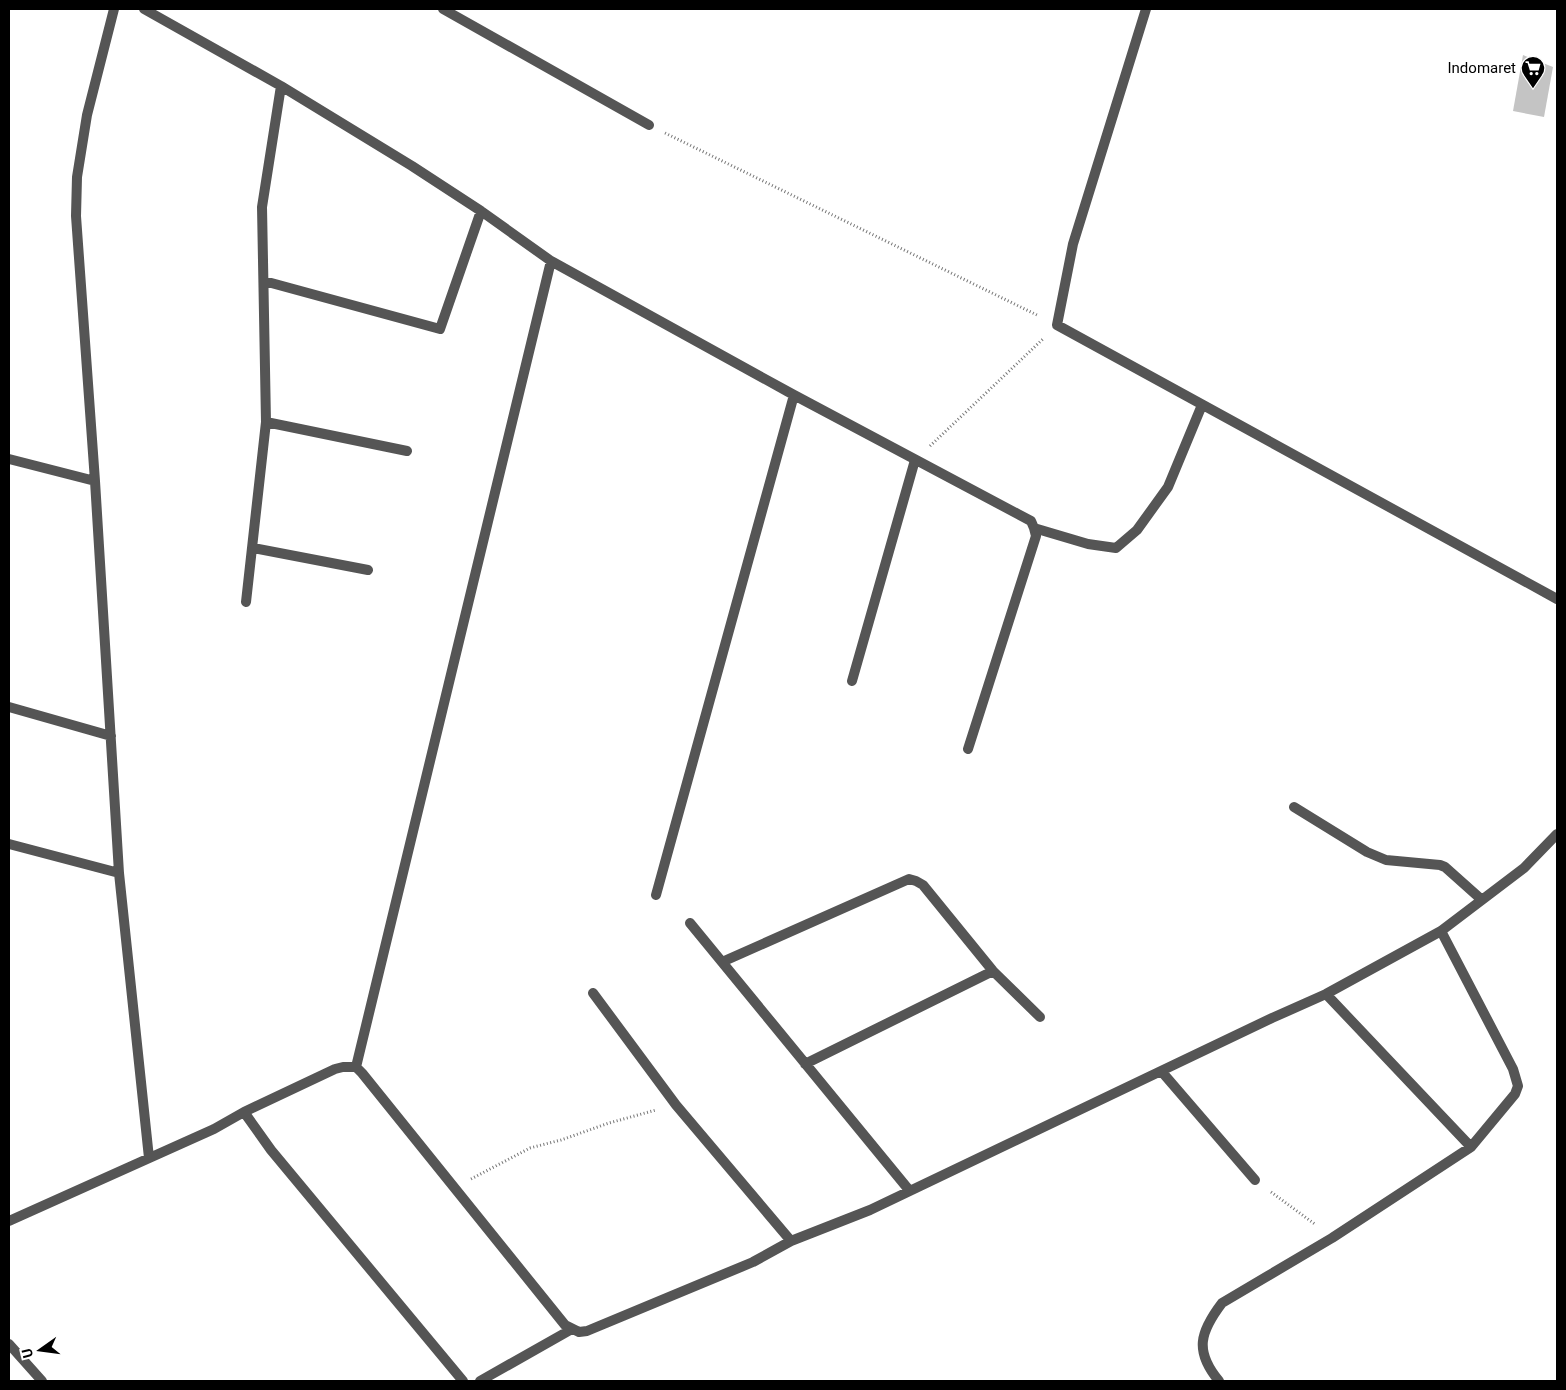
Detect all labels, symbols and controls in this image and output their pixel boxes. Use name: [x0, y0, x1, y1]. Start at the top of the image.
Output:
supermarket icon: Indomaret: [1520, 55, 1546, 89]
place label: Indomaret: [1448, 59, 1516, 77]
north arrow: [15, 1325, 65, 1375]
text: U: [19, 1347, 36, 1360]

